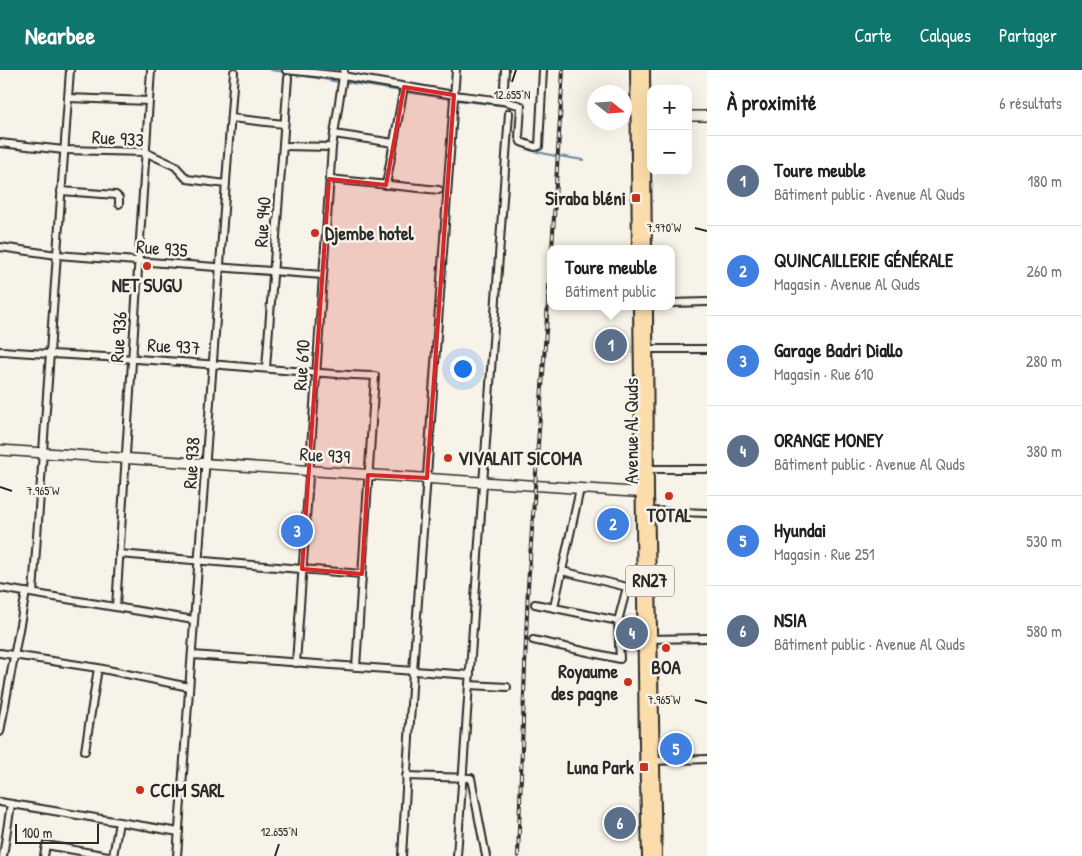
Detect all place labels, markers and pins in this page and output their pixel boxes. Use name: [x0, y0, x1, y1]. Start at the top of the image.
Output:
place label: Siraba bléni: [545, 185, 626, 211]
marker: Siraba bléni: [630, 192, 642, 204]
place label: Djembe hotel: [325, 220, 414, 246]
marker: Djembe hotel: [309, 227, 321, 239]
marker: NET SUGU: [141, 260, 153, 272]
place label: NET SUGU: [112, 272, 183, 298]
pin: 1: [595, 326, 627, 364]
place label: VIVALAIT SICOMA: [458, 445, 583, 471]
marker: VIVALAIT SICOMA: [442, 452, 454, 464]
marker: TOTAL: [663, 490, 675, 502]
place label: TOTAL: [646, 502, 691, 528]
pin: 2: [597, 505, 629, 543]
pin: 3: [281, 512, 313, 550]
pin: 4: [616, 614, 648, 652]
marker: BOA: [660, 642, 672, 654]
place label: BOA: [651, 654, 681, 680]
place label: Royaume des pagne: [551, 658, 618, 707]
marker: Royaume des pagne: [622, 676, 634, 688]
pin: 5: [660, 730, 692, 768]
place label: Luna Park: [567, 754, 634, 780]
marker: Luna Park: [638, 761, 650, 773]
place label: CCIM SARL: [150, 777, 225, 803]
marker: CCIM SARL: [134, 784, 146, 796]
pin: 6: [604, 804, 636, 842]

